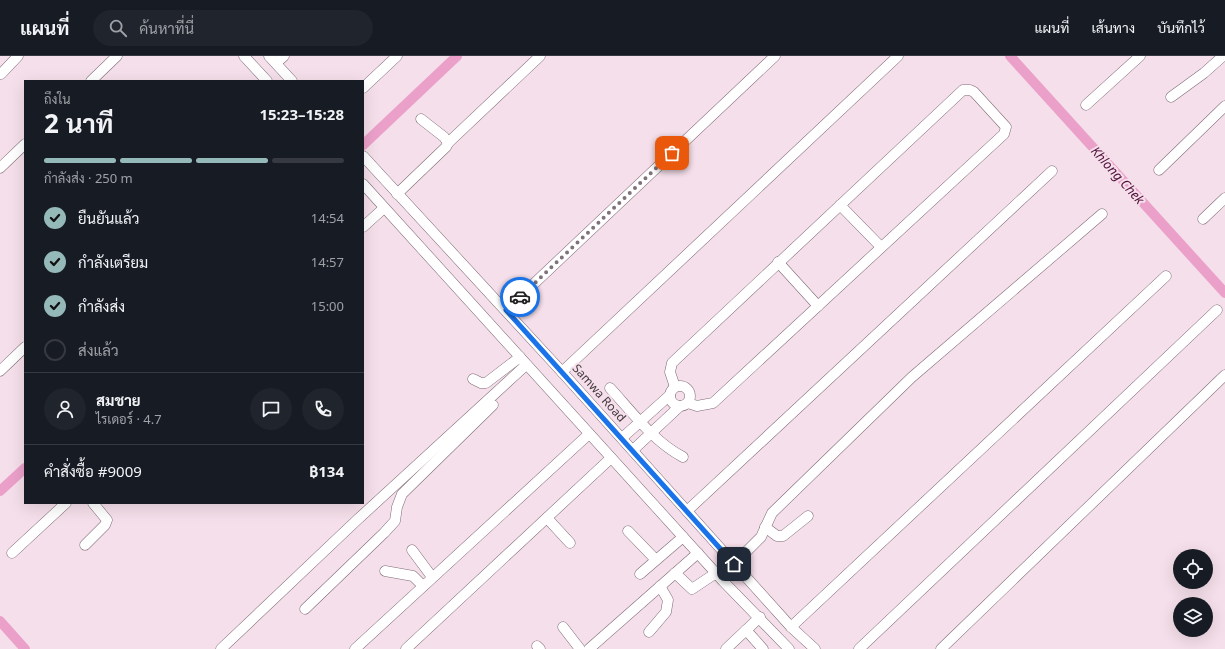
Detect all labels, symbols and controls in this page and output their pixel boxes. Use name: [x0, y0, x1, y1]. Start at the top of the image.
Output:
search box: [93, 10, 373, 46]
text: แผนที่: [20, 15, 69, 41]
icon: search: [107, 17, 129, 39]
text: ค้นหาที่นี่: [139, 18, 194, 38]
text: แผนที่: [1034, 18, 1069, 37]
text: เส้นทาง: [1091, 18, 1135, 37]
text: บันทึกไว้: [1157, 18, 1205, 37]
text: ถึงใน: [44, 90, 71, 108]
text: 15:23–15:28: [259, 104, 344, 124]
text: 2 นาที: [44, 105, 113, 141]
pin: [655, 136, 689, 170]
icon: bag: [661, 142, 683, 164]
water label: Khlong Chek: [1087, 142, 1149, 208]
text: กำลังส่ง · 250 m: [44, 169, 133, 187]
icon: check: [44, 207, 66, 229]
text: ยืนยันแล้ว: [78, 208, 139, 228]
text: 14:54: [311, 209, 344, 227]
icon: check: [44, 251, 66, 273]
text: กำลังเตรียม: [78, 252, 148, 272]
text: 14:57: [311, 253, 344, 271]
courier: [500, 277, 540, 317]
icon: car: [509, 286, 531, 308]
icon: check: [44, 295, 66, 317]
text: กำลังส่ง: [78, 296, 125, 316]
text: 15:00: [311, 297, 344, 315]
text: ส่งแล้ว: [78, 340, 119, 360]
street label: Samwa Road: [569, 360, 630, 425]
button: person: [44, 388, 86, 430]
button: chat: [250, 388, 292, 430]
button: phone: [302, 388, 344, 430]
text: สมชาย: [96, 390, 141, 410]
text: ไรเดอร์ · 4.7: [96, 410, 162, 428]
text: คำสั่งซื้อ #9009: [44, 461, 142, 481]
text: ฿134: [309, 461, 344, 481]
pin: [717, 547, 751, 581]
map controls: [1173, 549, 1213, 637]
button: locate: [1173, 549, 1213, 589]
icon: home: [723, 553, 745, 575]
button: layers: [1173, 597, 1213, 637]

